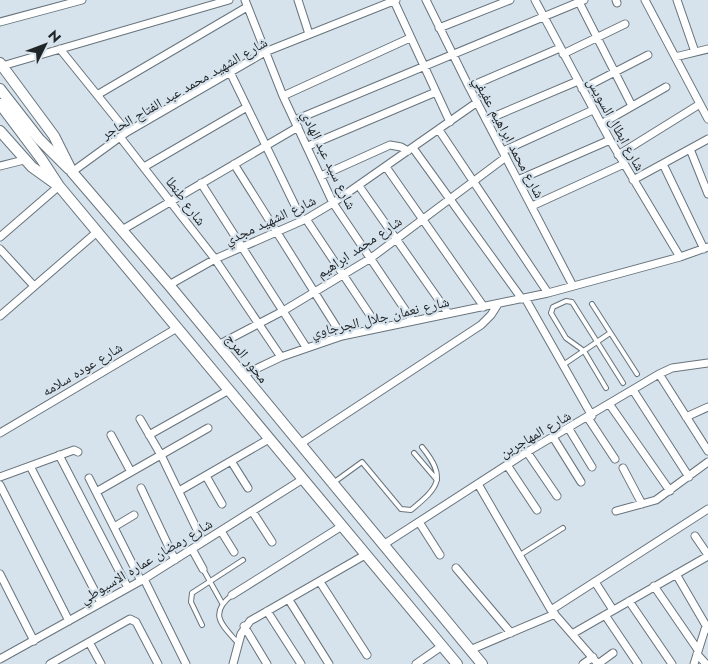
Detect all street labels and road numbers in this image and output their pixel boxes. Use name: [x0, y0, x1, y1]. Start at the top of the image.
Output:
street label: شارع الشهيد محمد عبد الفتاح الحاجر: [96, 32, 271, 144]
street label: شارع محمد ابراهيم عفيفي: [467, 72, 550, 202]
street label: شارع ابطال السويس: [582, 74, 650, 174]
street label: شارع سيد عبد الهادي: [295, 107, 362, 213]
street label: شارع طنطا: [161, 172, 211, 230]
street label: شارع الشهيد مجدي: [221, 190, 320, 251]
street label: شارع محمد ابراهيم: [312, 211, 406, 283]
street label: شارع نعمان جلال الجرجاوي: [309, 291, 451, 344]
street label: محور المرج: [221, 329, 273, 387]
street label: شارع عوده سلامه: [38, 337, 126, 401]
street label: شارع المهاجرين: [496, 406, 574, 462]
street label: شارع رمضان عماره الاسيوطي: [76, 513, 217, 610]

